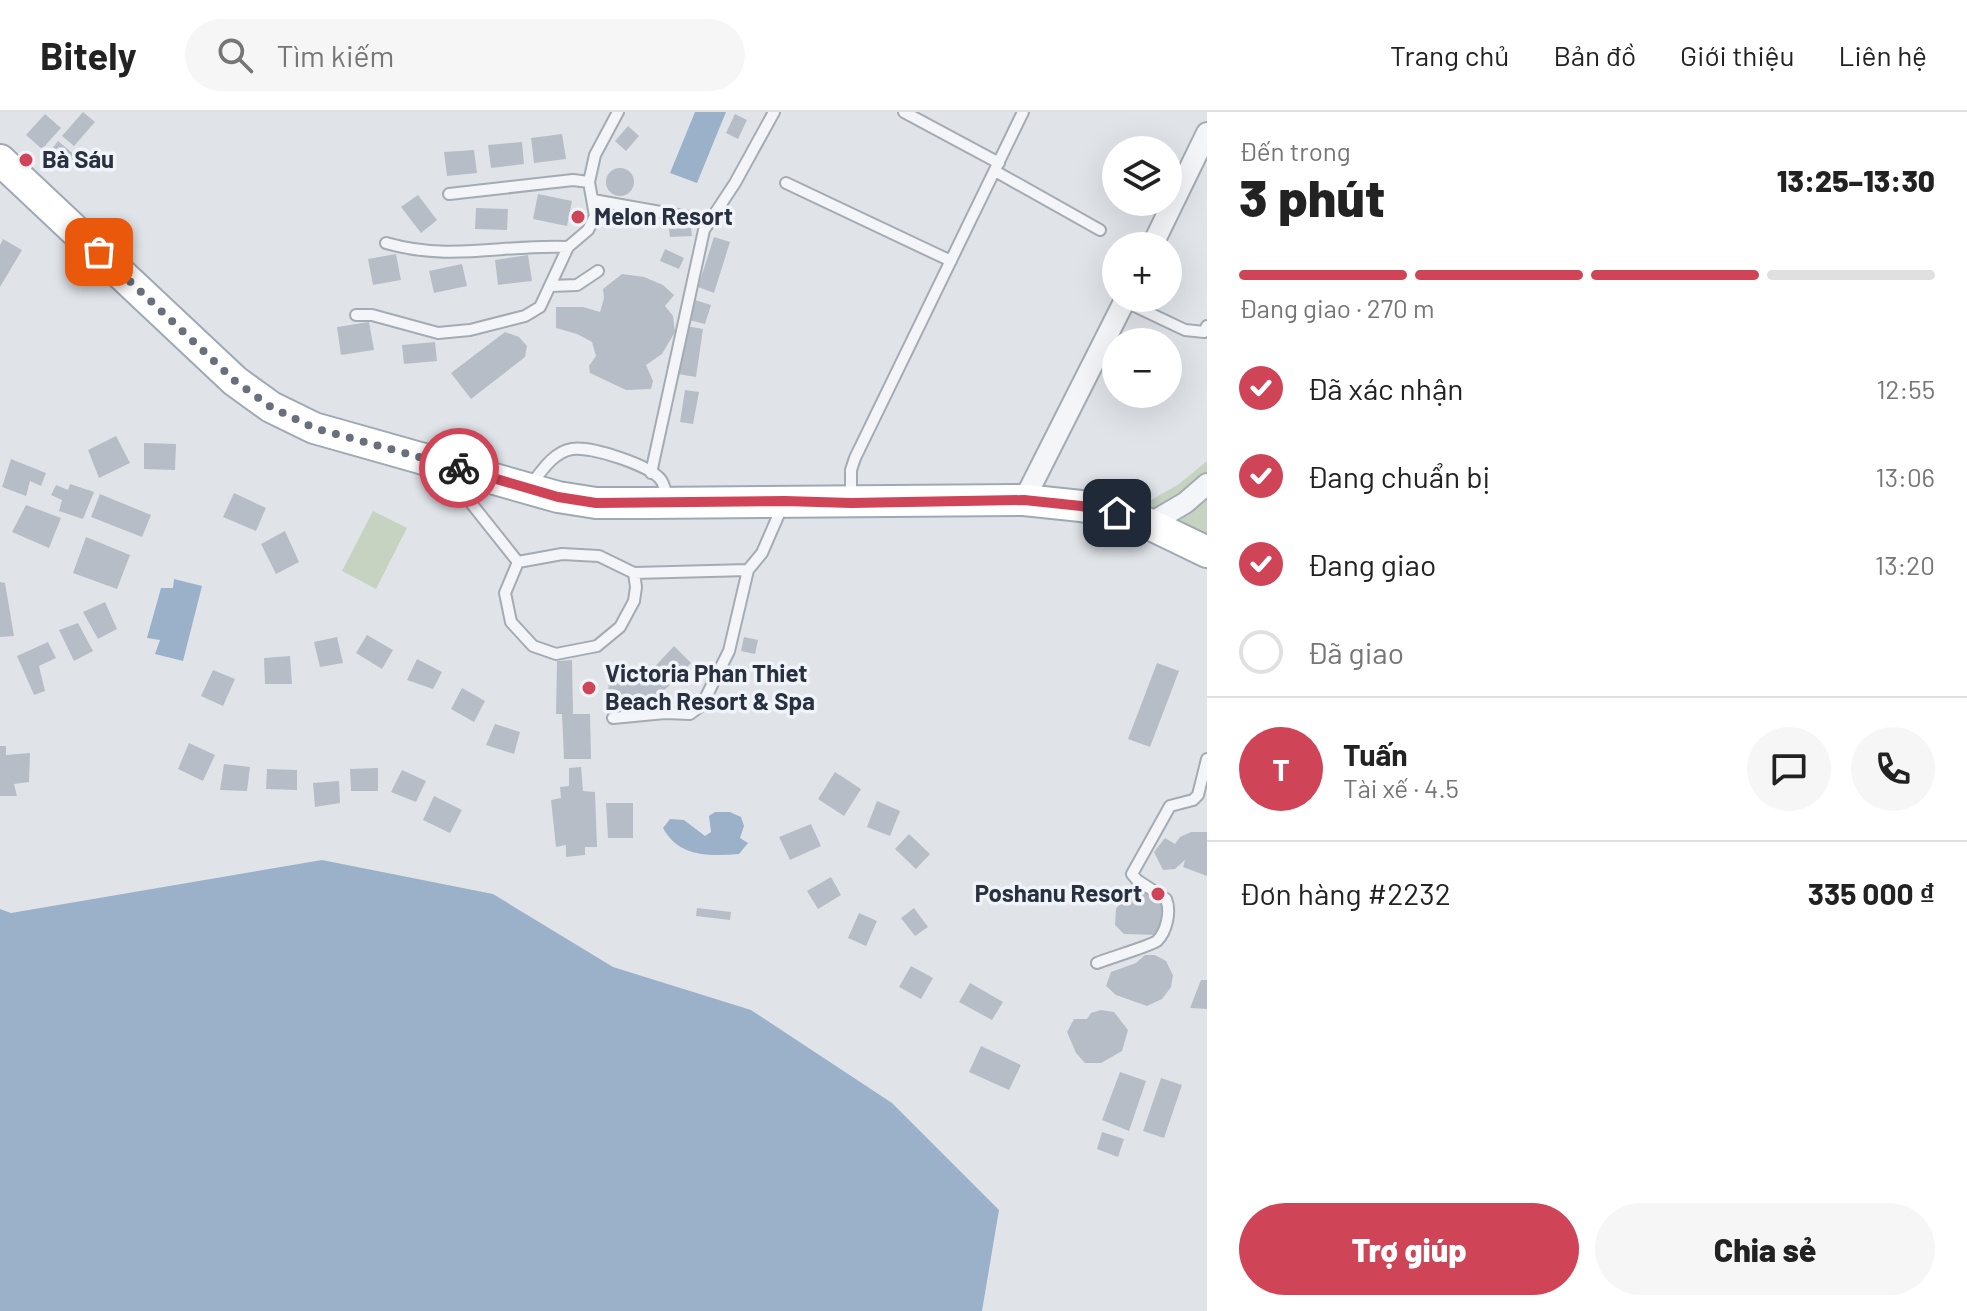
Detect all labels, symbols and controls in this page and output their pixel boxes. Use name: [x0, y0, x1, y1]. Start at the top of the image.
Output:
search box: [185, 19, 745, 91]
text: Bitely: [40, 32, 137, 78]
icon: search: [213, 33, 257, 77]
text: Tìm kiếm: [277, 37, 394, 73]
text: Trang chủ: [1390, 38, 1509, 72]
text: Bản đồ: [1553, 38, 1636, 72]
text: Giới thiệu: [1680, 38, 1795, 72]
text: Liên hệ: [1839, 38, 1927, 72]
text: Đến trong: [1239, 135, 1351, 166]
map controls: [1102, 136, 1182, 408]
button: layers: [1102, 136, 1182, 216]
place label: Bà Sáu: [42, 144, 114, 173]
marker: Bà Sáu: [17, 151, 35, 169]
text: 13:25–13:30: [1777, 162, 1935, 198]
text: 3 phút: [1239, 165, 1385, 227]
place label: Melon Resort: [594, 201, 733, 230]
marker: Melon Resort: [569, 208, 587, 226]
pin: [65, 218, 133, 286]
icon: bag: [77, 230, 121, 274]
button: +: [1102, 232, 1182, 312]
text: Đang giao · 270 m: [1239, 292, 1435, 323]
button: −: [1102, 328, 1182, 408]
icon: check: [1239, 366, 1283, 410]
text: Đã xác nhận: [1307, 370, 1463, 406]
text: 12:55: [1876, 373, 1935, 404]
courier: [419, 428, 499, 508]
icon: bike: [437, 446, 481, 490]
icon: check: [1239, 454, 1283, 498]
text: Đang chuẩn bị: [1307, 458, 1490, 494]
text: 13:06: [1876, 461, 1935, 492]
pin: [1083, 479, 1151, 547]
icon: home: [1095, 491, 1139, 535]
icon: check: [1239, 542, 1283, 586]
text: Đang giao: [1307, 546, 1436, 582]
text: 13:20: [1875, 549, 1935, 580]
text: Đã giao: [1307, 634, 1404, 670]
place label: Victoria Phan Thiet Beach Resort & Spa: [605, 658, 815, 715]
marker: Victoria Phan Thiet Beach Resort & Spa: [580, 679, 598, 697]
button: chat: [1747, 727, 1831, 811]
button: phone: [1851, 727, 1935, 811]
text: Tuấn: [1343, 736, 1408, 772]
text: T: [1272, 751, 1290, 787]
text: Tài xế · 4.5: [1343, 772, 1459, 803]
text: Đơn hàng #2232: [1239, 875, 1451, 911]
text: 335 000 ₫: [1808, 875, 1935, 911]
place label: Poshanu Resort: [975, 878, 1142, 907]
marker: Poshanu Resort: [1149, 885, 1167, 903]
button: Trợ giúp: [1239, 1203, 1579, 1295]
button: Chia sẻ: [1595, 1203, 1935, 1295]

